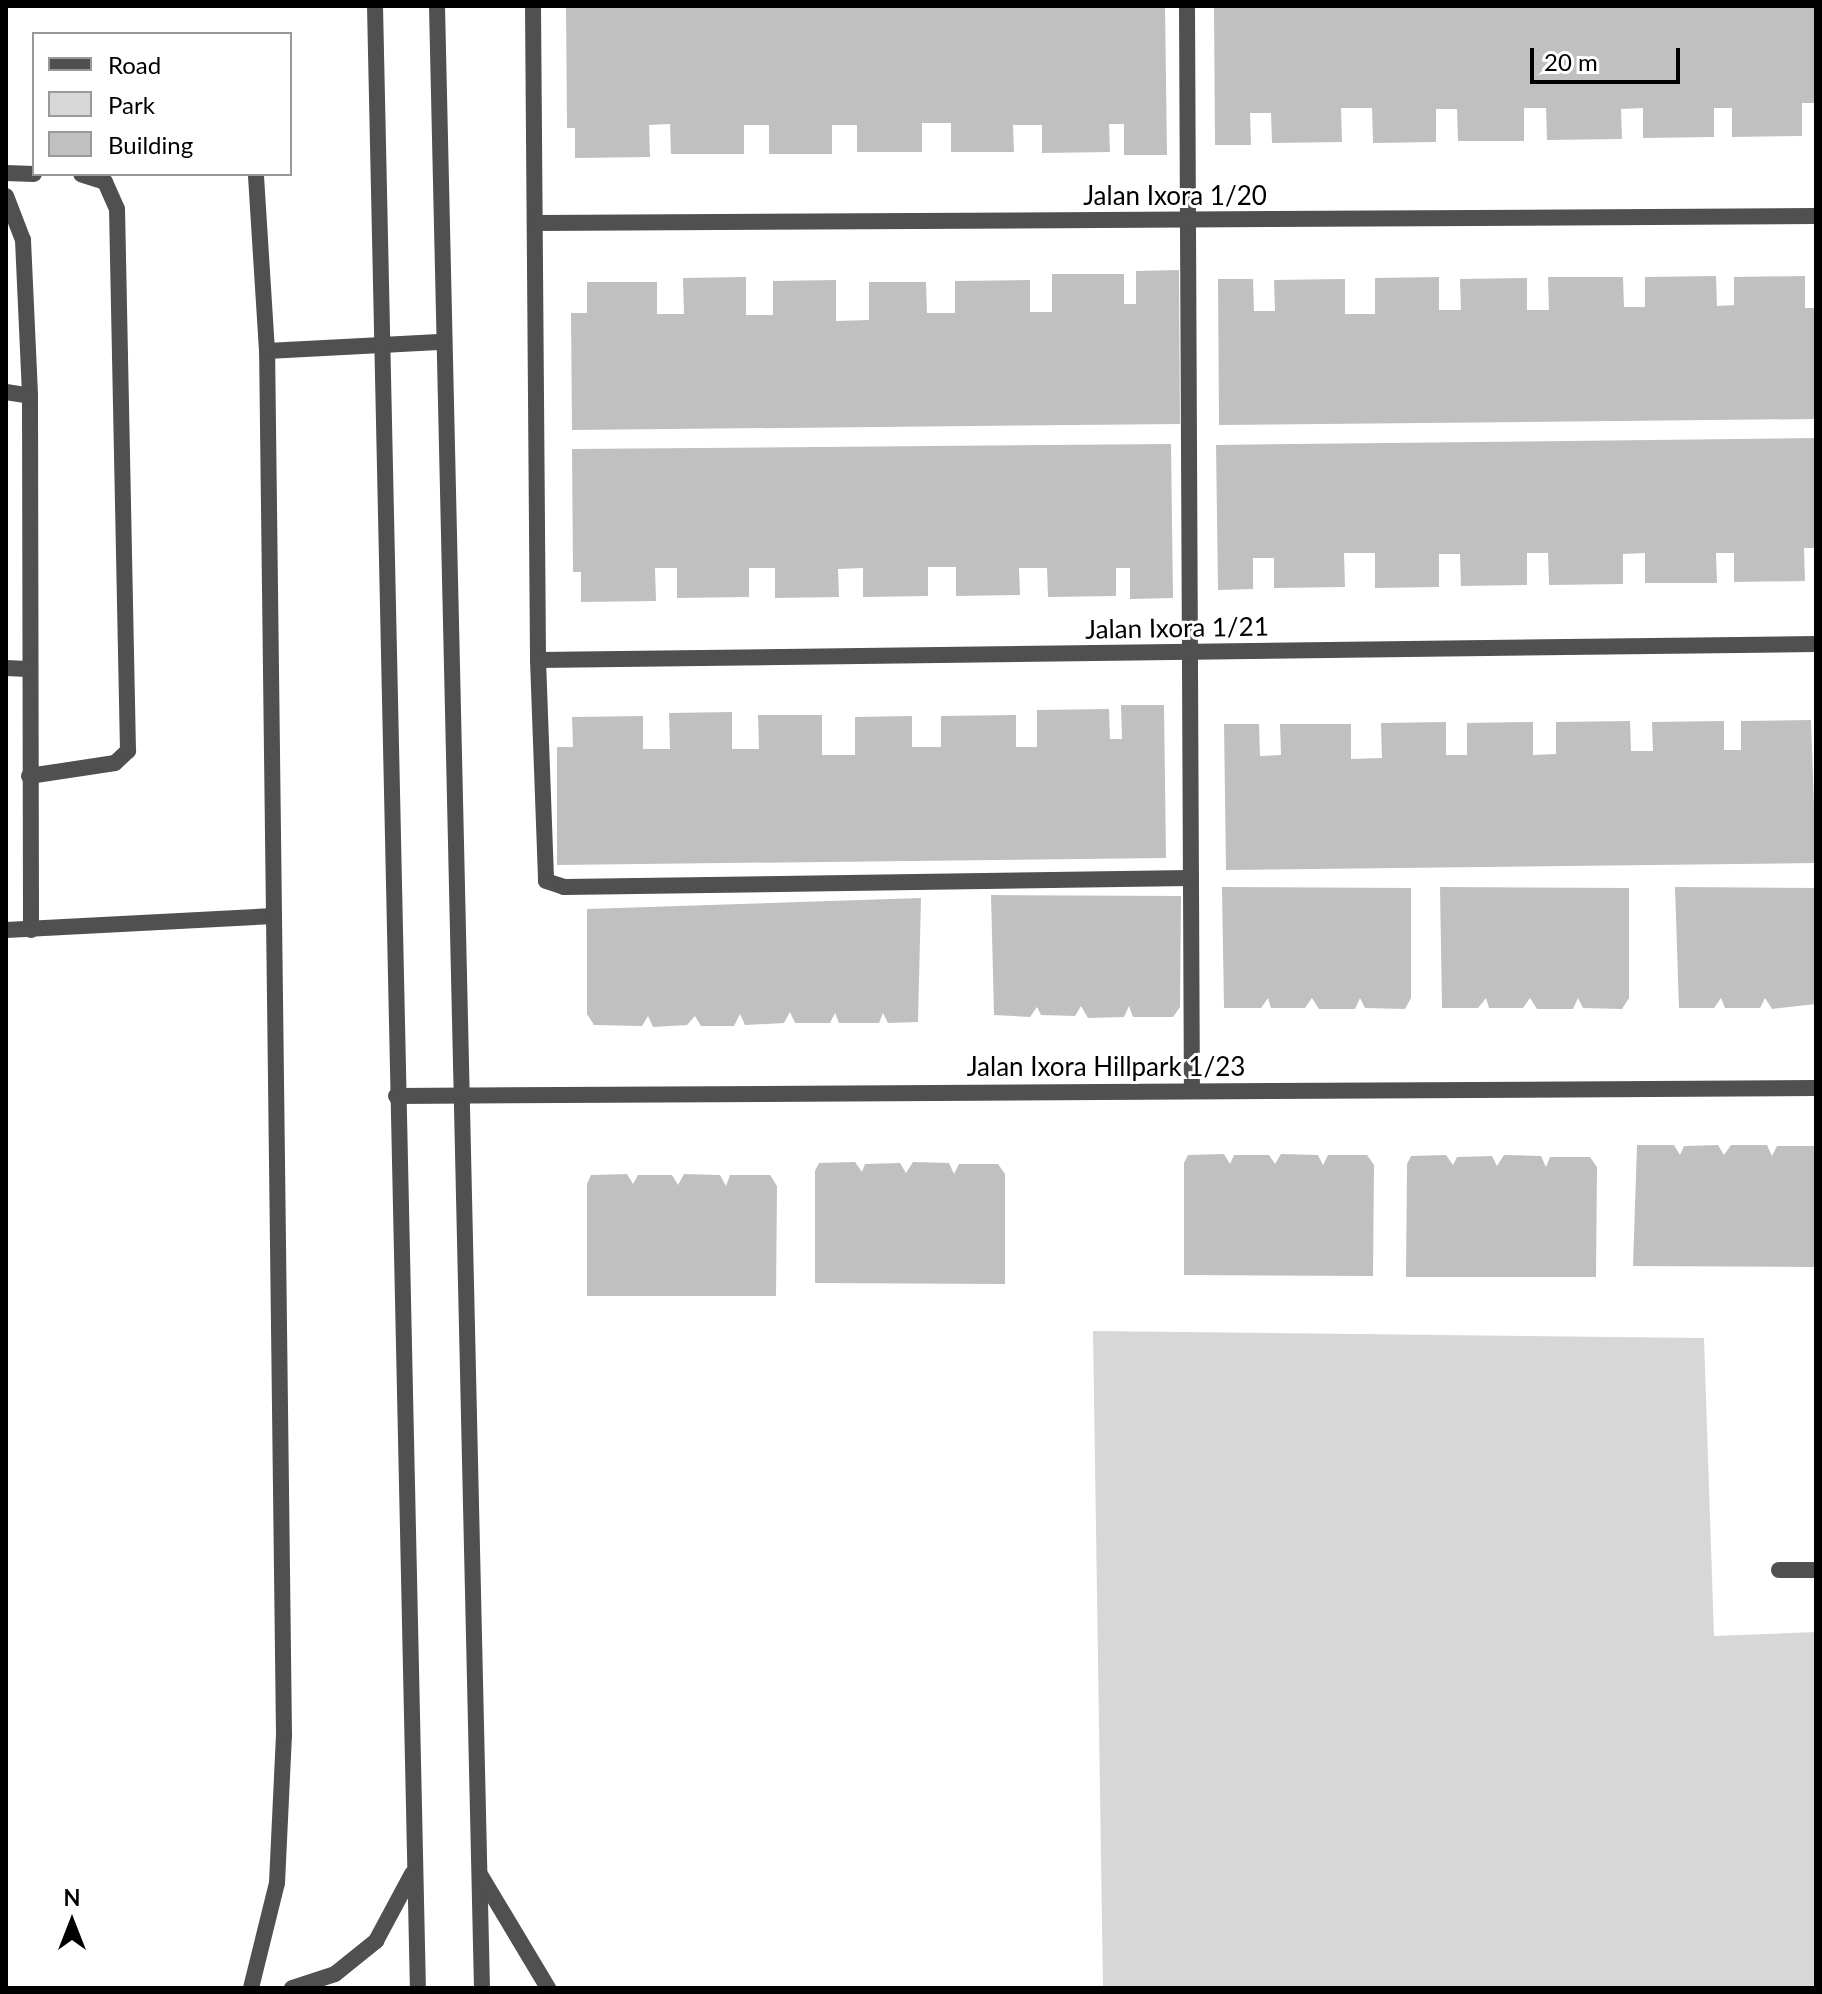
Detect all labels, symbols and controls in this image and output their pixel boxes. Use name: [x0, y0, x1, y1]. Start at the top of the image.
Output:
legend: [32, 32, 292, 176]
scale bar: [1534, 32, 1684, 82]
text: 20 m: [1544, 47, 1598, 76]
text: Road: [108, 50, 161, 79]
text: Park: [108, 90, 155, 119]
text: Building: [108, 130, 193, 159]
street label: Jalan Ixora 1/20: [1083, 180, 1267, 212]
street label: Jalan Ixora 1/21: [1085, 611, 1269, 645]
street label: Jalan Ixora Hillpark 1/23: [967, 1051, 1245, 1083]
north arrow: [32, 1882, 112, 1962]
text: N: [64, 1884, 80, 1911]

